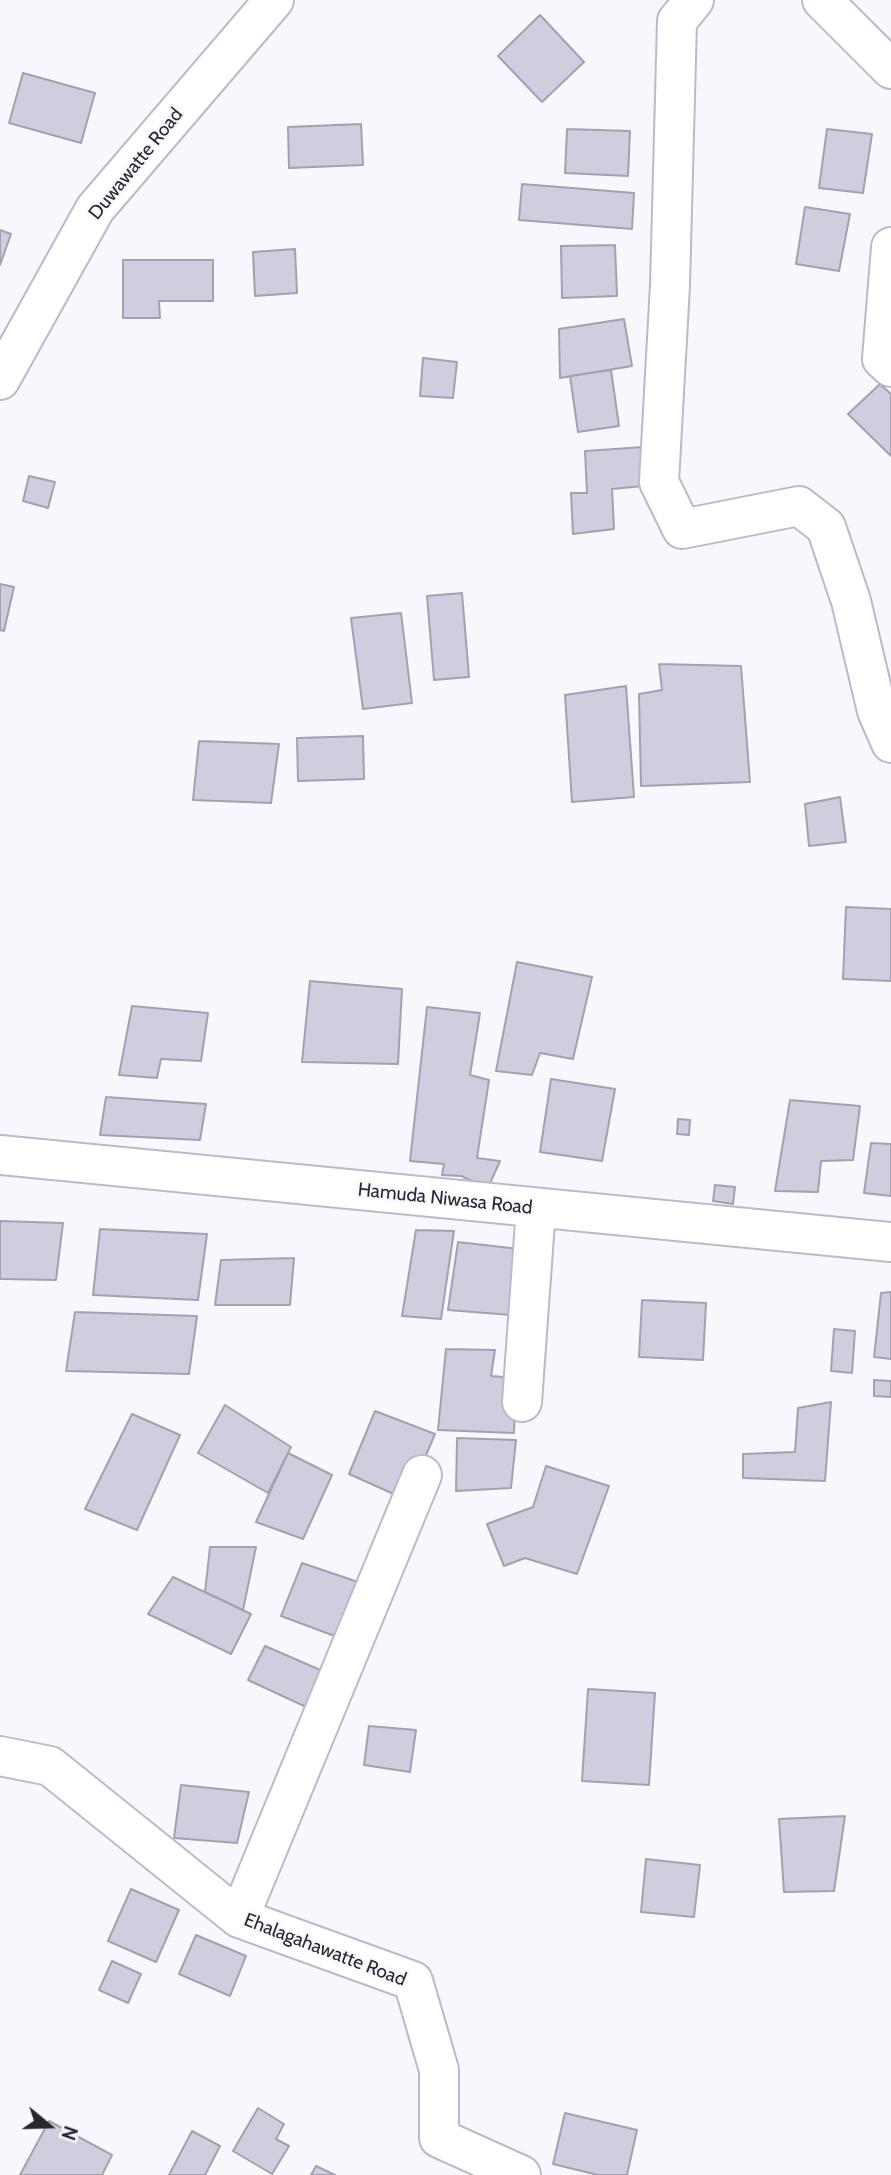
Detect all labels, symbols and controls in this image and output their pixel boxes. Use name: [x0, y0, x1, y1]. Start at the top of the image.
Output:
street label: Duwawatte Road: [84, 104, 188, 224]
street label: Hamuda Niwasa Road: [357, 1178, 533, 1220]
street label: Ehalagahawatte Road: [241, 1909, 409, 1991]
north arrow: [14, 2091, 84, 2161]
text: N: [56, 2123, 82, 2143]

